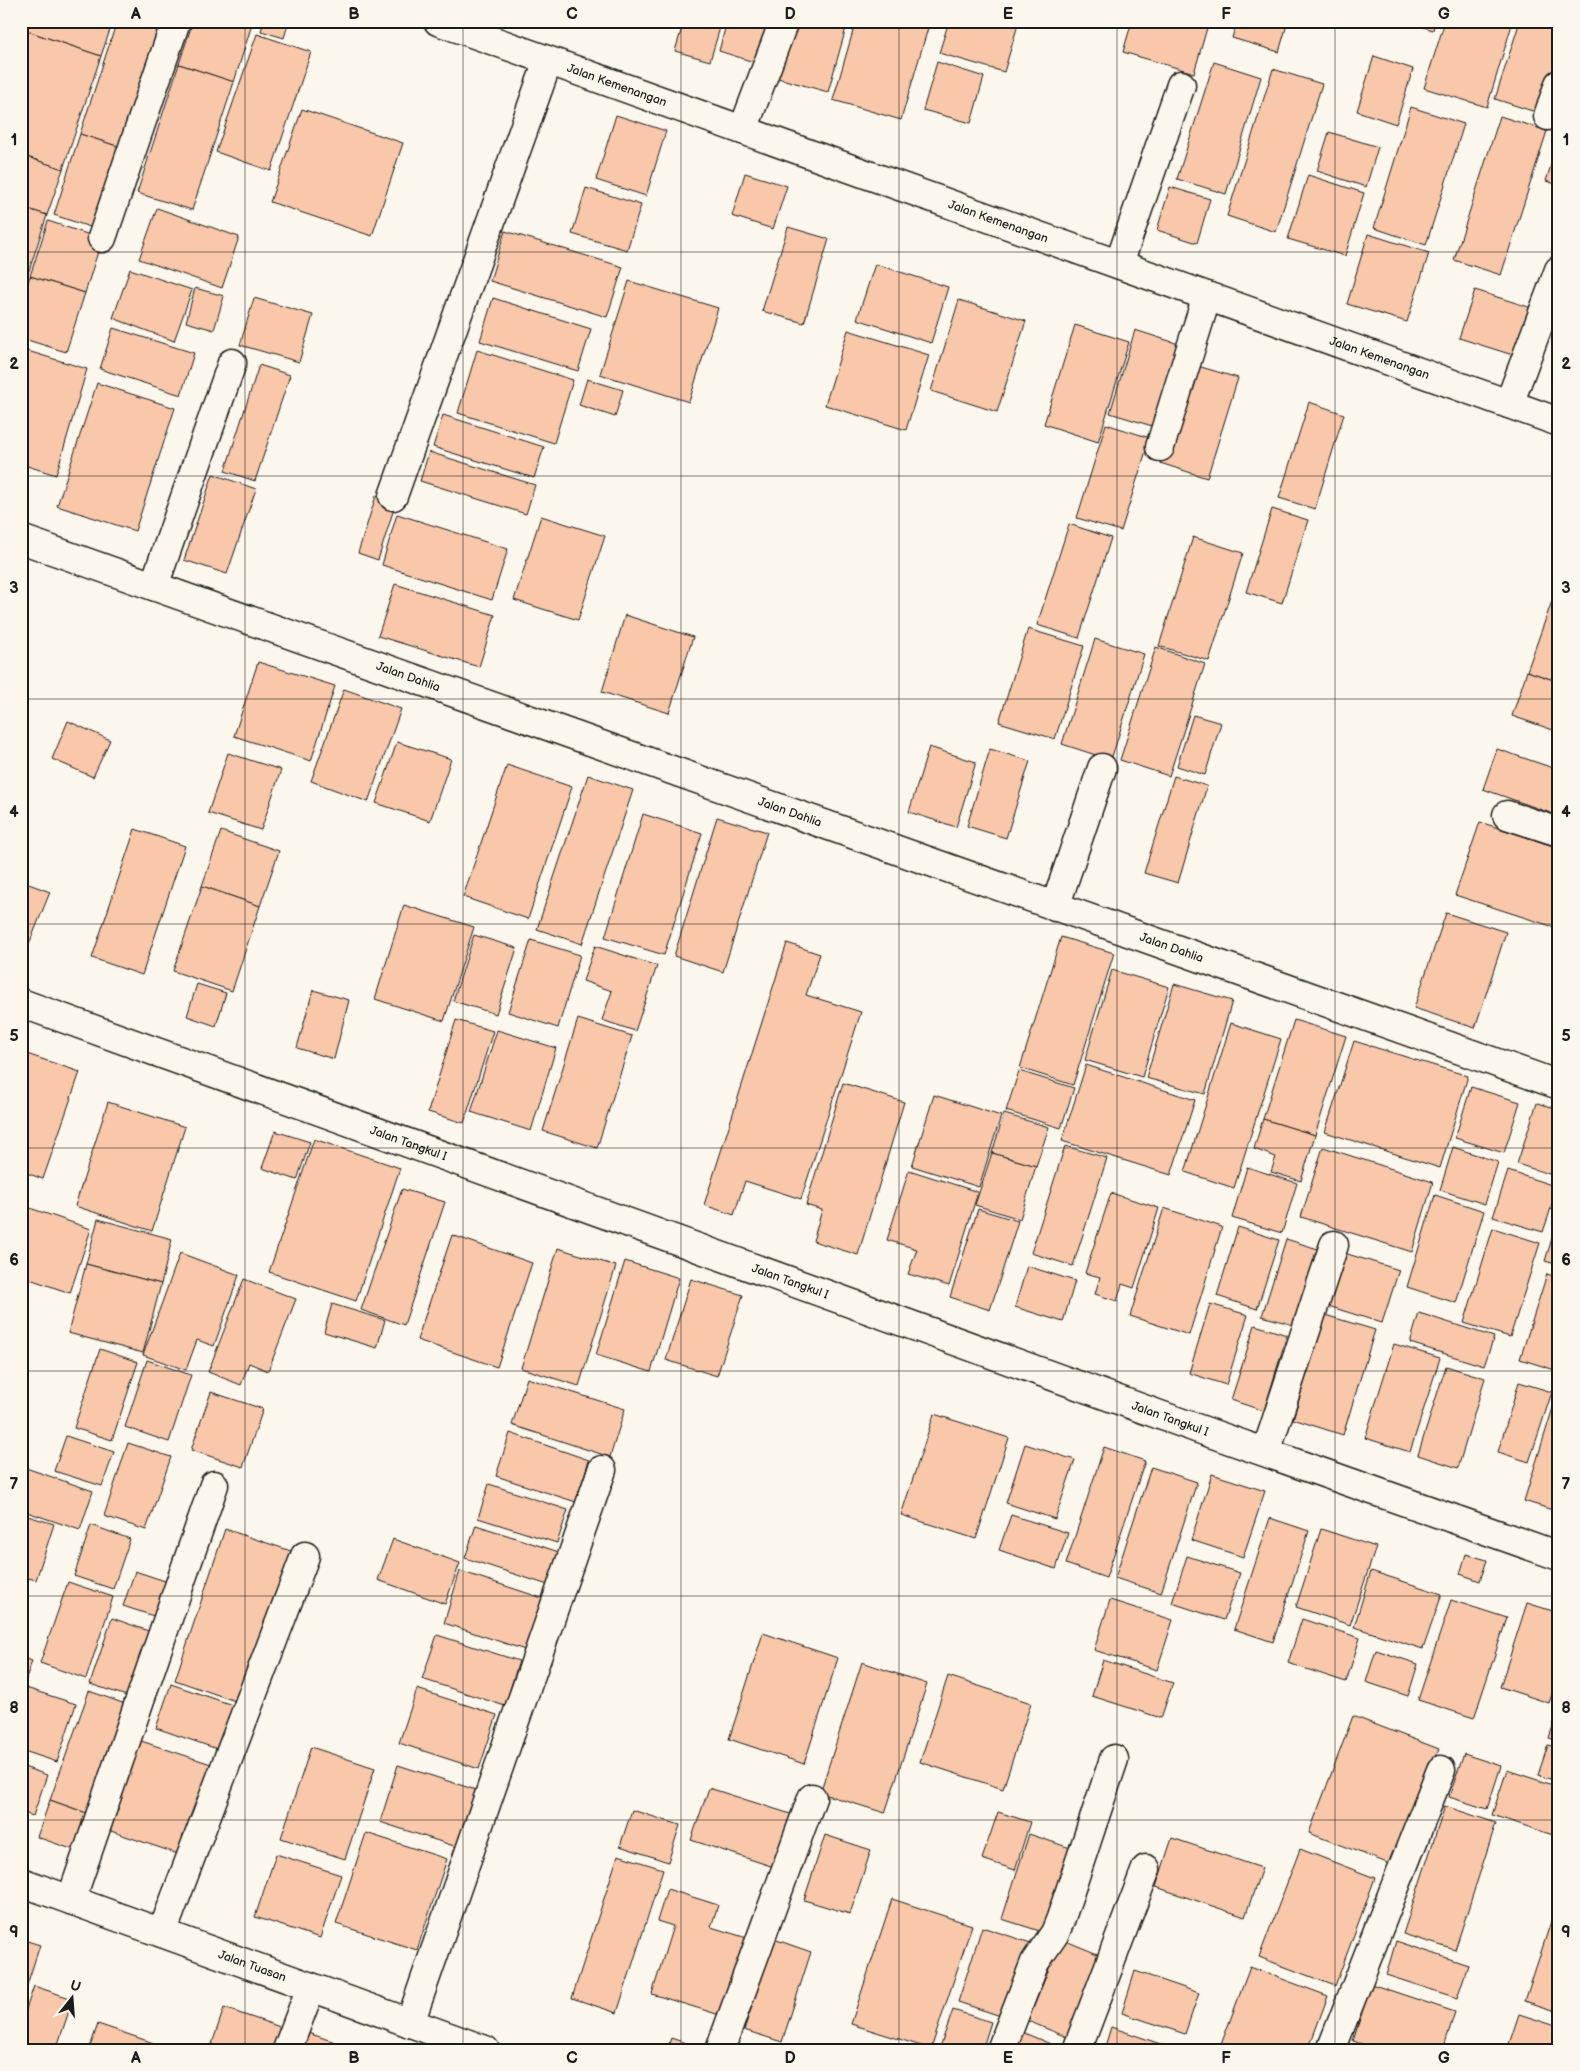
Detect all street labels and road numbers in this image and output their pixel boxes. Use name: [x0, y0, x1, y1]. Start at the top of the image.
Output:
street label: Jalan Kemenangan: [565, 61, 669, 110]
street label: Jalan Kemenangan: [946, 197, 1050, 247]
street label: Jalan Kemenangan: [1327, 334, 1432, 383]
street label: Jalan Dahlia: [374, 659, 442, 695]
street label: Jalan Dahlia: [756, 794, 824, 831]
street label: Jalan Dahlia: [1138, 930, 1206, 966]
street label: Jalan Tangkul I: [368, 1123, 449, 1164]
street label: Jalan Tangkul I: [750, 1261, 831, 1303]
street label: Jalan Tangkul I: [1130, 1398, 1211, 1440]
street label: Jalan Tuasan: [216, 1947, 288, 1985]

